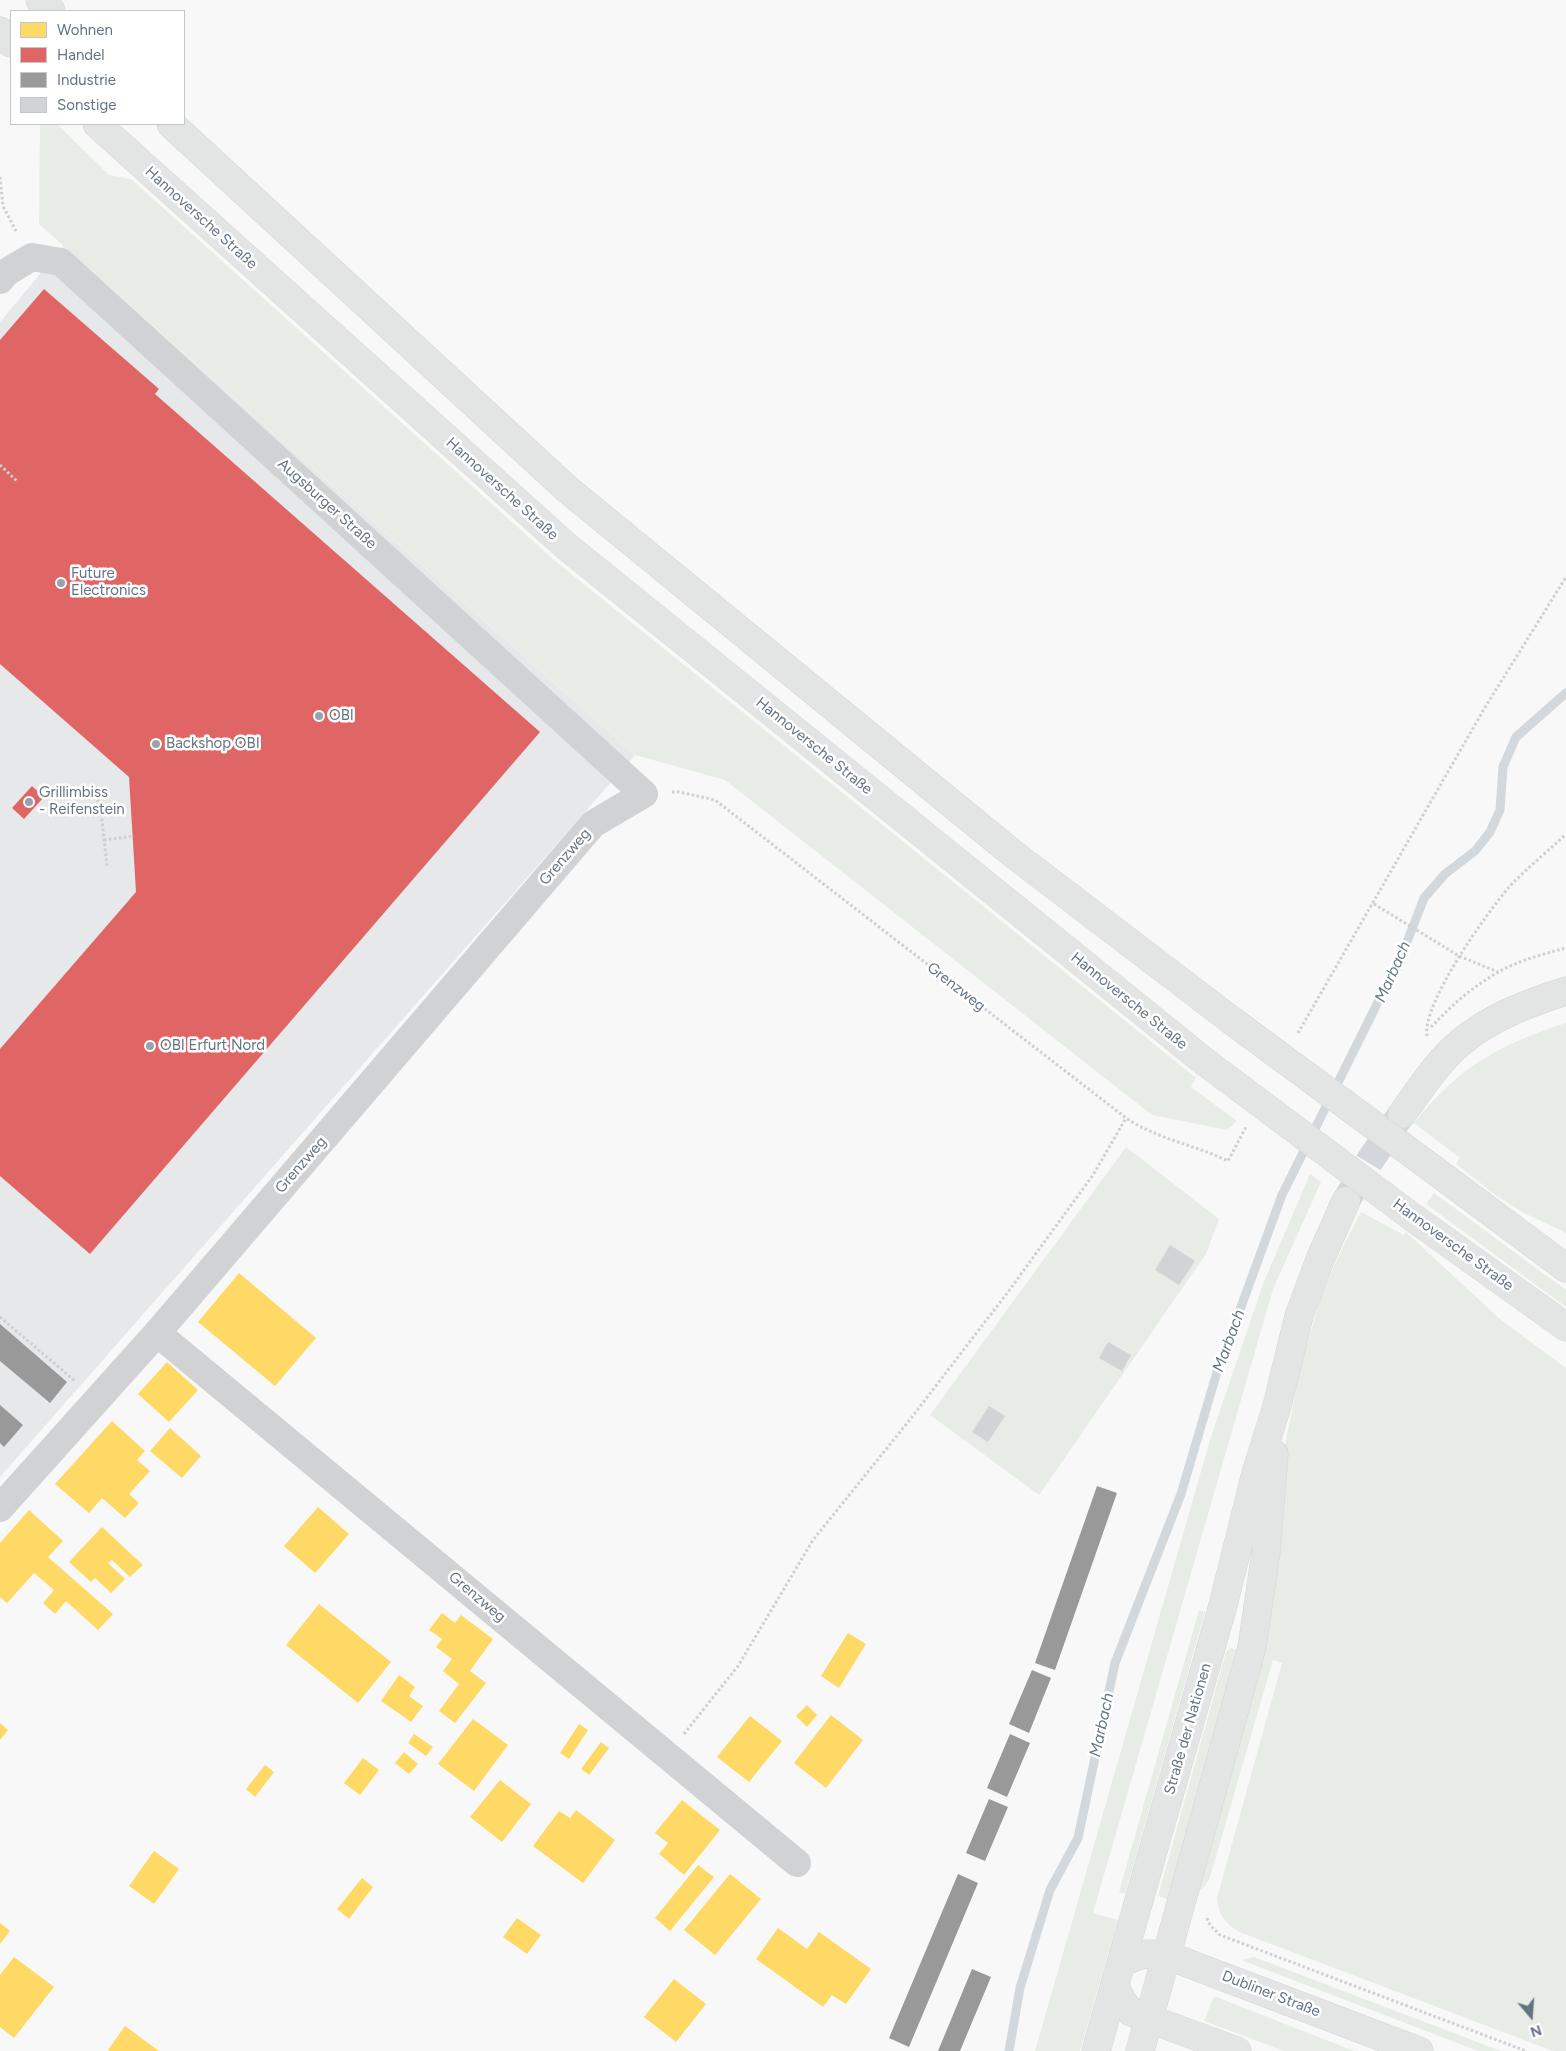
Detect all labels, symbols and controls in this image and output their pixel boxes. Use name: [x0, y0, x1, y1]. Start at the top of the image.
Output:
legend: [10, 10, 185, 125]
text: Wohnen: [57, 21, 113, 39]
text: Handel: [57, 46, 105, 64]
text: Industrie: [57, 71, 116, 89]
text: Sonstige: [57, 96, 116, 114]
street label: Hannoversche Straße: [141, 163, 261, 273]
street label: Hannoversche Straße: [442, 434, 562, 544]
street label: Augsburger Straße: [274, 455, 380, 553]
place label: Future Electronics: [71, 565, 146, 600]
marker: Future Electronics: [55, 577, 67, 589]
street label: Hannoversche Straße: [752, 693, 876, 799]
place label: OBI: [329, 707, 354, 725]
marker: OBI: [313, 710, 325, 722]
place label: Backshop OBI: [166, 735, 260, 753]
marker: Backshop OBI: [150, 738, 162, 750]
place label: Grillimbiss - Reifenstein: [39, 784, 125, 819]
marker: Grillimbiss - Reifenstein: [23, 796, 35, 808]
street label: Grenzweg: [536, 825, 594, 889]
water label: Marbach: [1371, 939, 1415, 1005]
street label: Hannoversche Straße: [1067, 948, 1191, 1054]
street label: Grenzweg: [923, 959, 989, 1015]
place label: OBI Erfurt Nord: [160, 1037, 265, 1055]
marker: OBI Erfurt Nord: [144, 1040, 156, 1052]
street label: Grenzweg: [272, 1133, 330, 1197]
street label: Hannoversche Straße: [1389, 1195, 1517, 1295]
water label: Marbach: [1209, 1307, 1249, 1375]
street label: Grenzweg: [445, 1568, 509, 1626]
street label: Straße der Nationen: [1161, 1661, 1215, 1797]
water label: Marbach: [1086, 1691, 1118, 1759]
street label: Dubliner Straße: [1219, 1967, 1323, 2021]
north arrow: [1506, 1991, 1556, 2041]
text: N: [1528, 2021, 1544, 2040]

